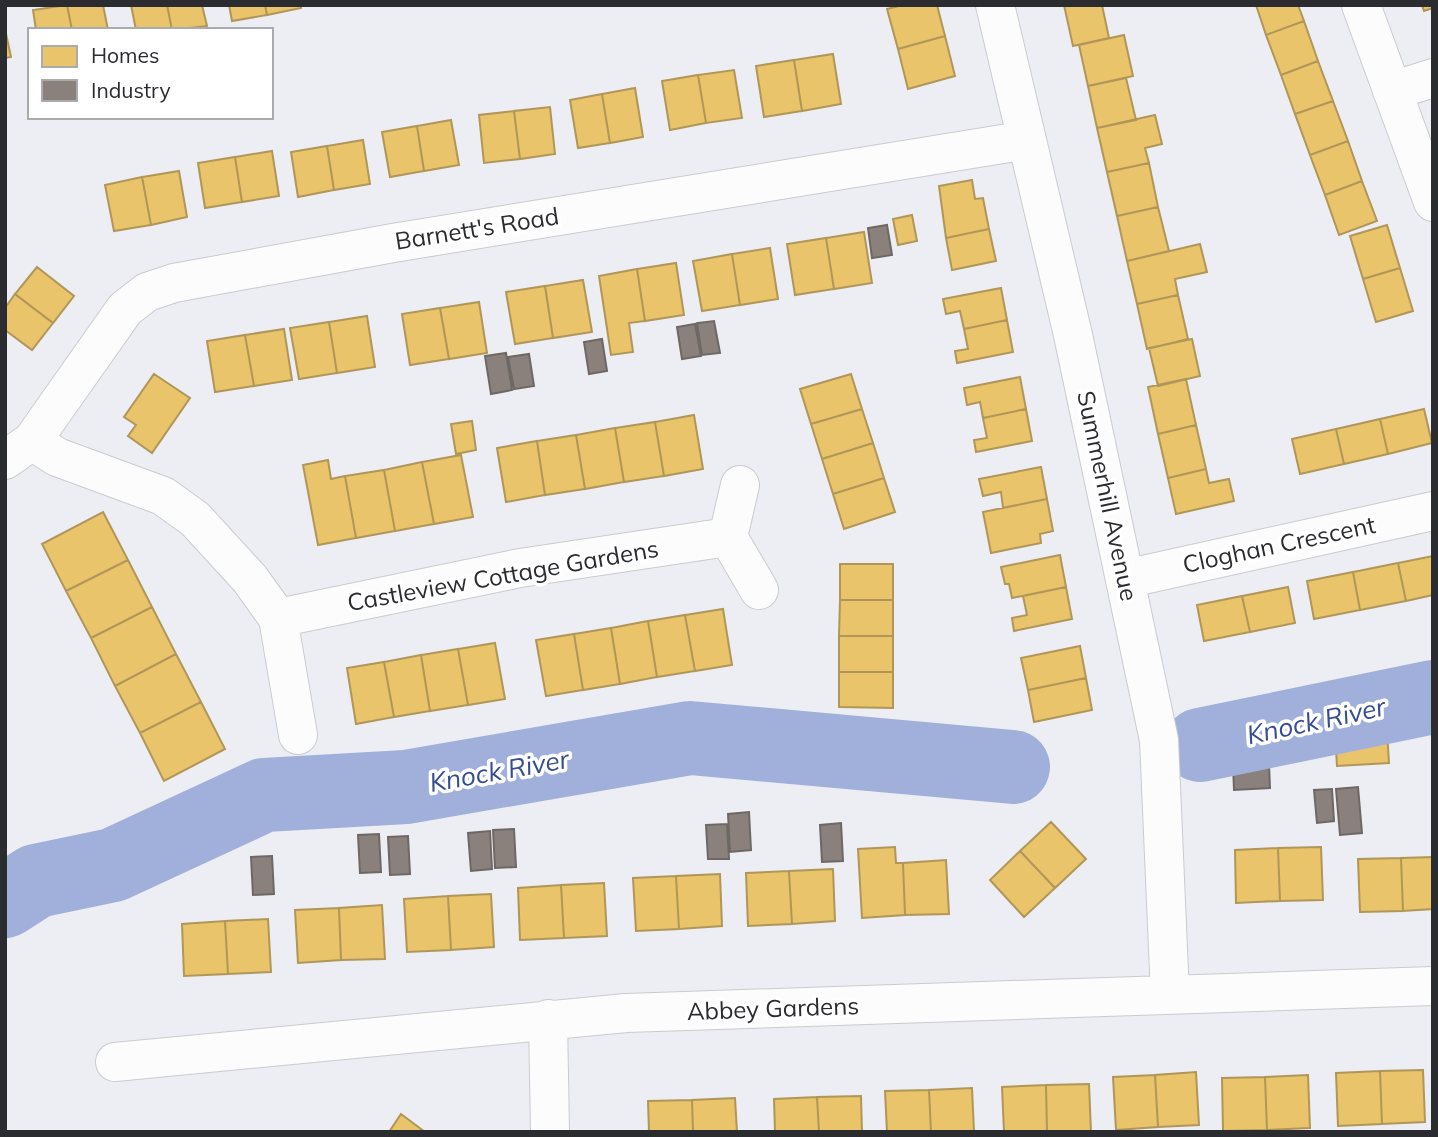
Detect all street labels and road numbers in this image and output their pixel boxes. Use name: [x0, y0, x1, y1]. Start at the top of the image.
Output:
street label: Barnett's Road: [393, 200, 561, 256]
street label: Summerhill Avenue: [1071, 388, 1145, 603]
street label: Cloghan Crescent: [1180, 509, 1378, 579]
street label: Castleview Cottage Gardens: [345, 533, 661, 617]
street label: Abbey Gardens: [686, 990, 860, 1026]

